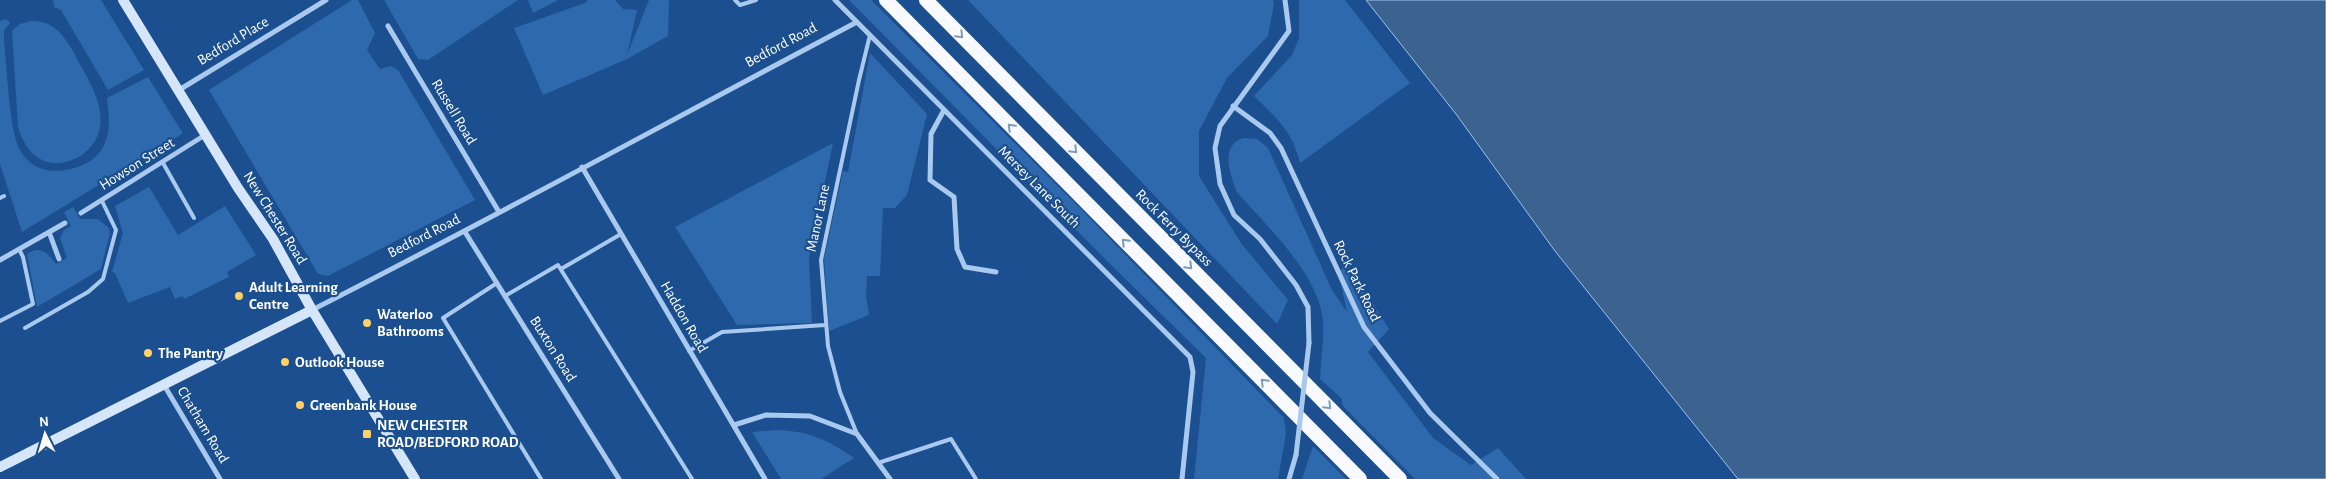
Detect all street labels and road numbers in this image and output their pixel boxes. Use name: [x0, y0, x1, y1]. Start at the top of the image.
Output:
street label: Bedford Place: [195, 14, 271, 68]
street label: Bedford Road: [743, 20, 820, 70]
street label: Russell Road: [429, 77, 479, 148]
street label: Howson Street: [97, 135, 177, 193]
street label: Mersey Lane South: [995, 143, 1083, 231]
street label: New Chester Road: [241, 169, 310, 267]
street label: Manor Lane: [804, 183, 832, 253]
street label: Rock Ferry Bypass: [1133, 187, 1215, 269]
street label: Bedford Road: [385, 211, 463, 261]
street label: Rock Park Road: [1331, 238, 1383, 324]
street label: Haddon Road: [658, 279, 711, 355]
street label: Buxton Road: [527, 314, 579, 385]
street label: Chatham Road: [174, 384, 232, 466]

